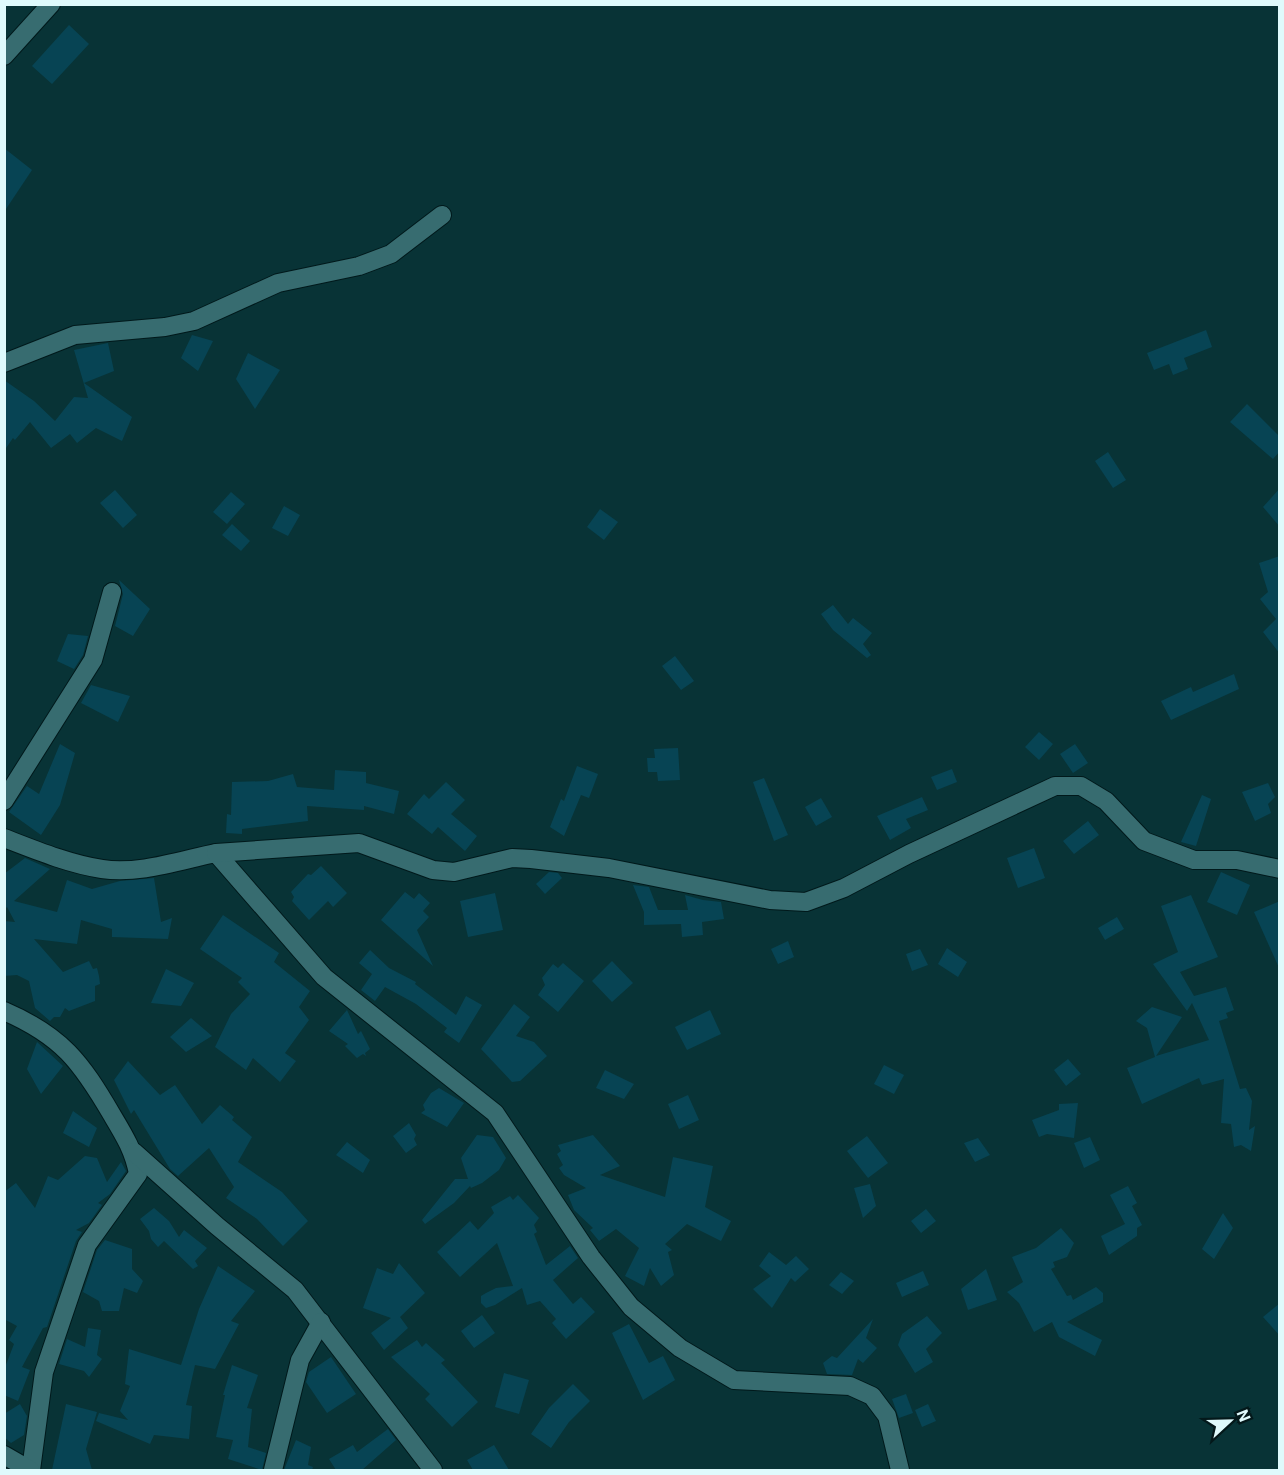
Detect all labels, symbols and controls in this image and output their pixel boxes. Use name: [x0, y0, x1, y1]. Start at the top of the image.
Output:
north arrow: [1200, 1391, 1260, 1451]
text: N: [1233, 1407, 1254, 1424]

